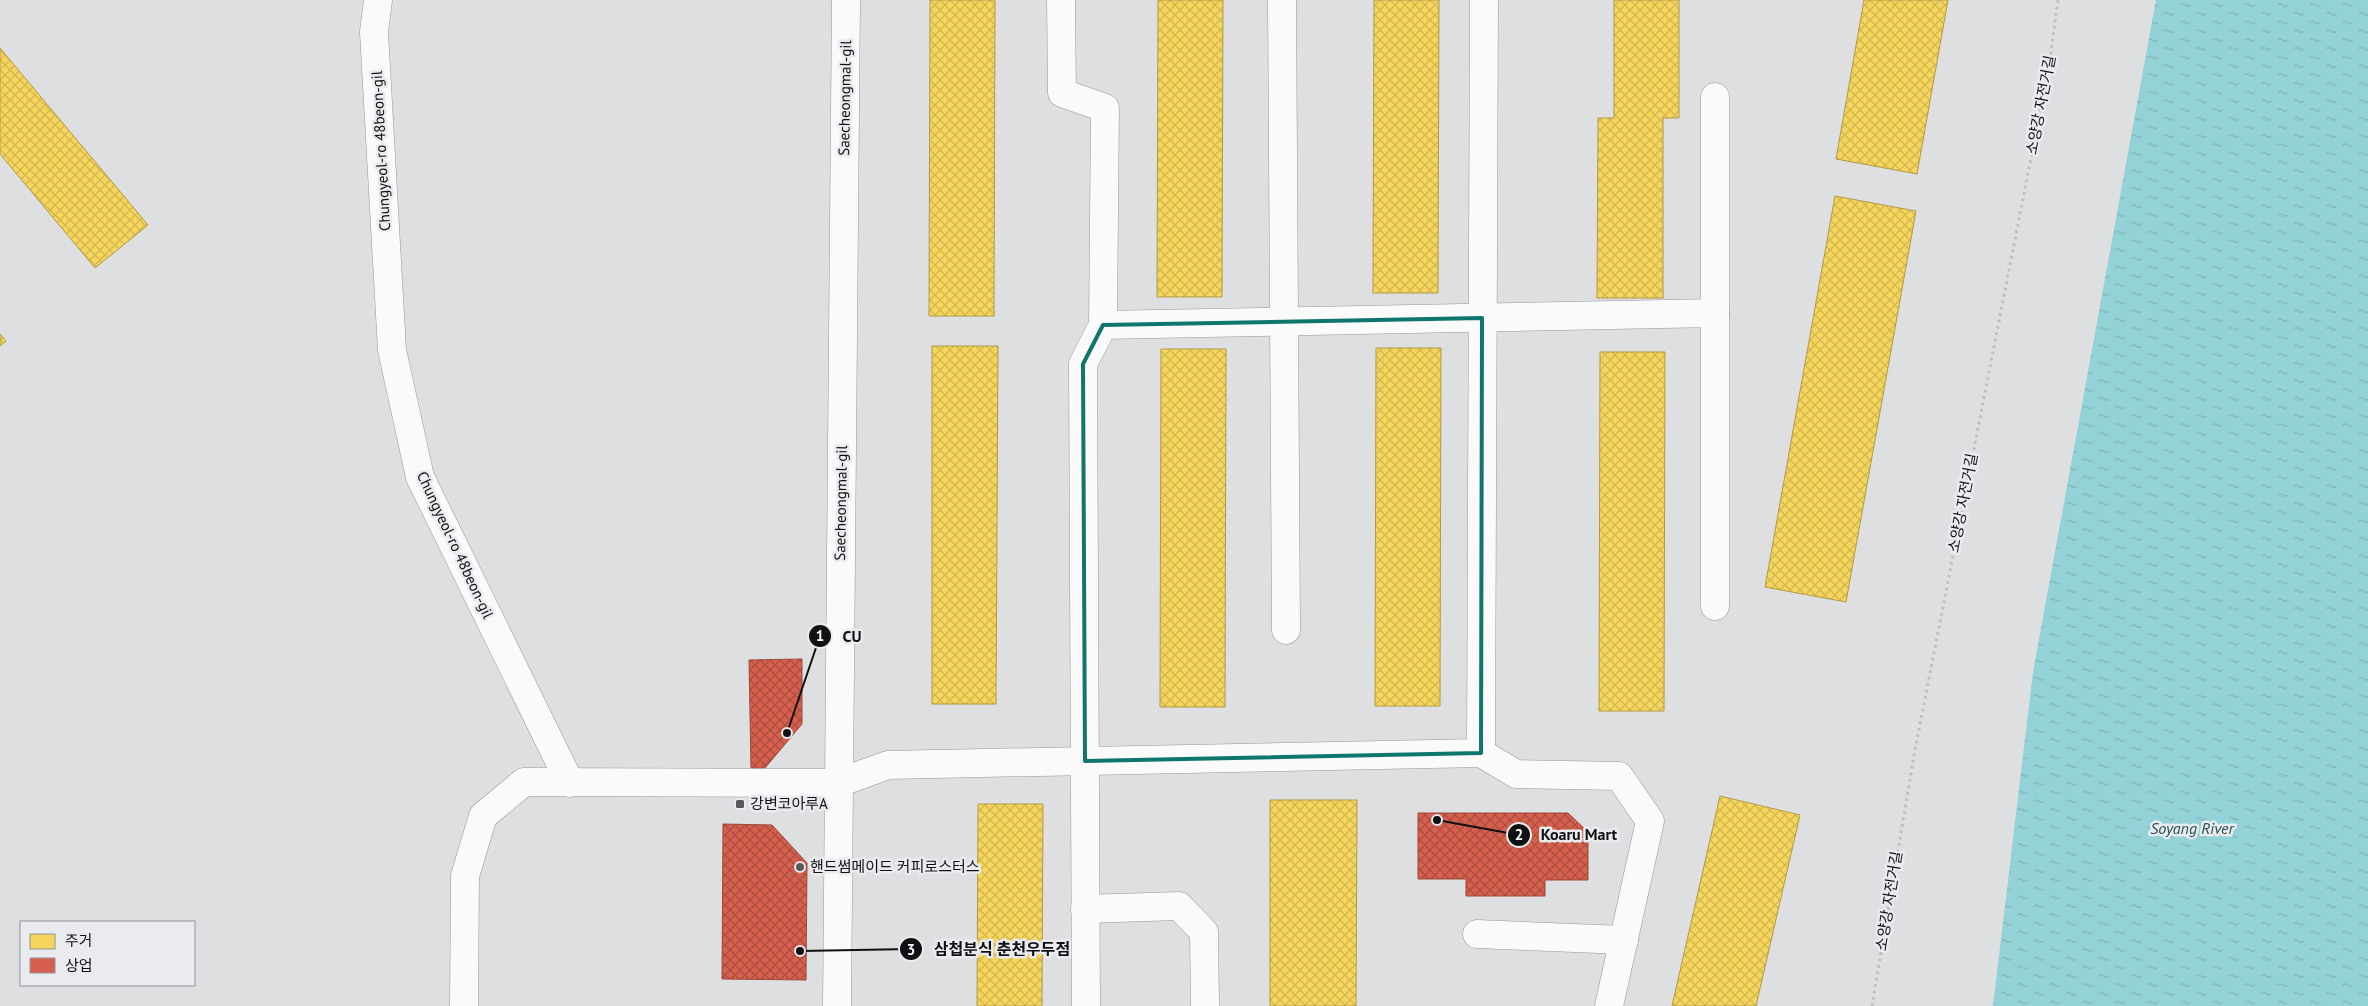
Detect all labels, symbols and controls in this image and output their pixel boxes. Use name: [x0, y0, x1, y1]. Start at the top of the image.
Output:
street label: Saecheongmal-gil: [834, 40, 855, 156]
street label: 소양강 자전거길: [2022, 54, 2059, 156]
street label: Chungyeol-ro 48beon-gil: [367, 70, 394, 232]
street label: Saecheongmal-gil: [830, 445, 851, 561]
street label: 소양강 자전거길: [1944, 452, 1981, 554]
street label: Chungyeol-ro 48beon-gil: [413, 468, 498, 622]
callout: CU: [807, 621, 871, 652]
text: 1: [816, 626, 824, 645]
text: CU: [843, 626, 861, 646]
place label: 강변코아루A: [750, 794, 828, 813]
marker: 강변코아루A: [734, 798, 746, 810]
water label: Soyang River: [2150, 818, 2235, 838]
callout: Koaru Mart: [1506, 819, 1628, 850]
text: Koaru Mart: [1541, 824, 1618, 844]
text: 2: [1515, 825, 1523, 844]
street label: 소양강 자전거길: [1871, 850, 1906, 952]
place label: 핸드썸메이드 커피로스터스: [810, 857, 980, 876]
marker: 핸드썸메이드 커피로스터스: [794, 861, 806, 873]
legend: [20, 921, 195, 986]
text: 주거: [65, 931, 93, 950]
callout: 삼첩분식 춘천우두점: [899, 934, 1080, 965]
text: 삼첩분식 춘천우두점: [934, 939, 1070, 959]
text: 3: [907, 940, 915, 959]
text: 상업: [65, 956, 93, 975]

